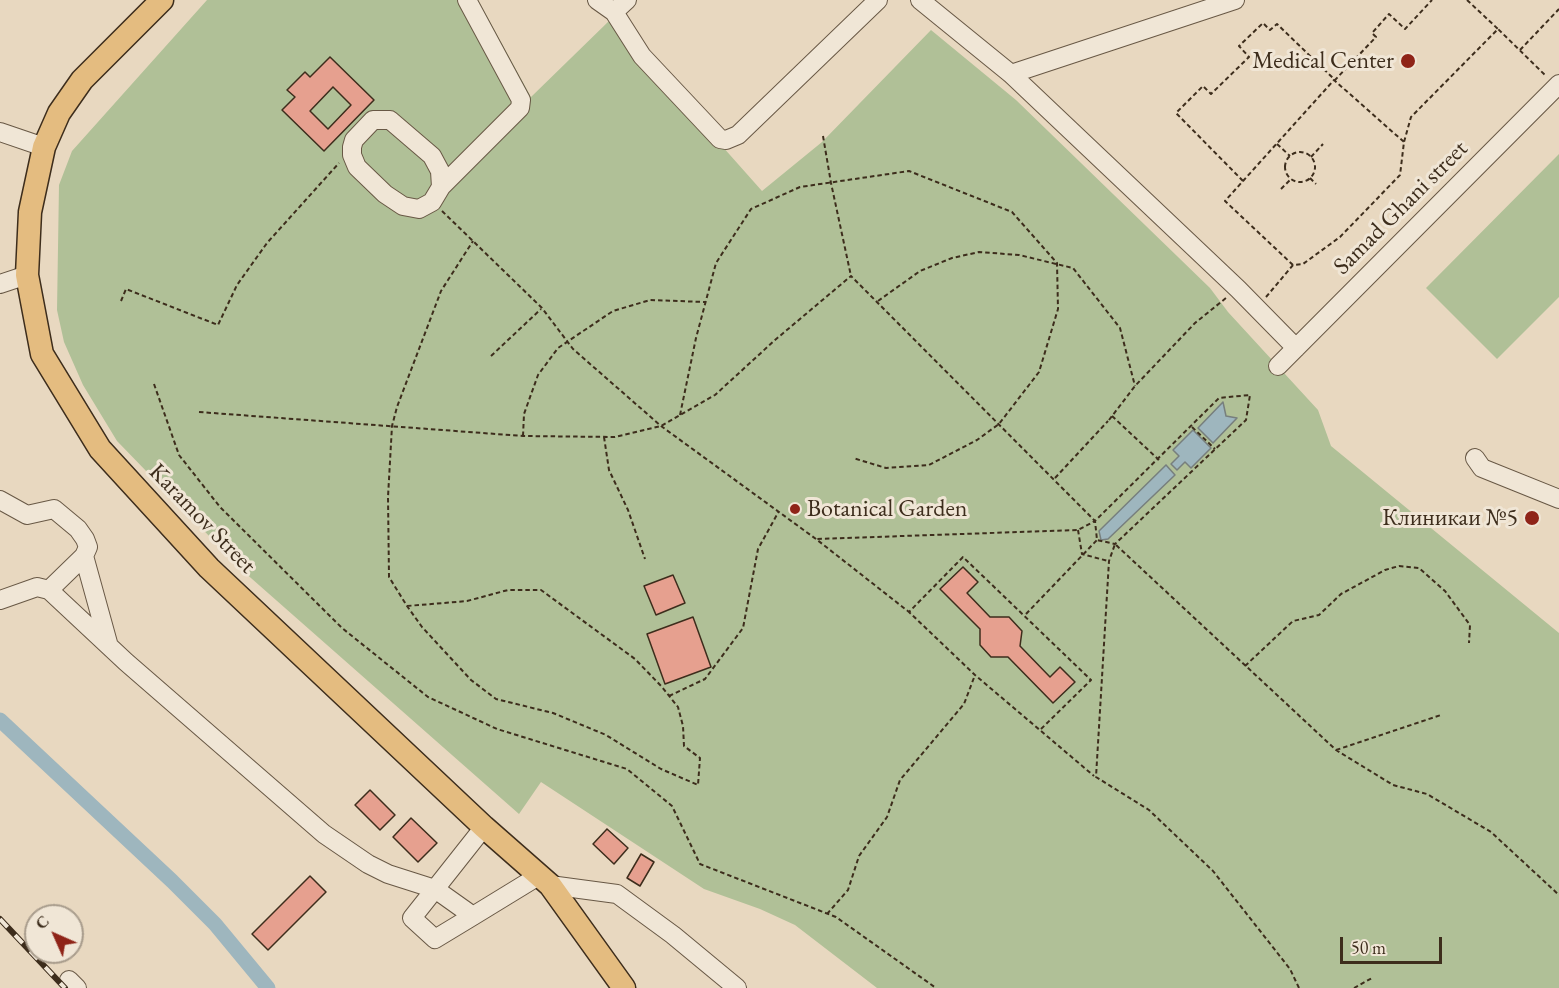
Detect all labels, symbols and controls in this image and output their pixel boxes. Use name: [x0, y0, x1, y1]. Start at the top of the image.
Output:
place label: Medical Center: [1252, 47, 1394, 75]
marker: Medical Center: [1399, 52, 1417, 70]
street label: Samad Ghani street: [1328, 135, 1474, 281]
street label: Karamov Street: [142, 458, 262, 580]
place label: Botanical Garden: [807, 495, 967, 523]
marker: Botanical Garden: [788, 502, 802, 516]
place label: Клиникаи №5: [1382, 504, 1518, 532]
marker: Клиникаи №5: [1523, 509, 1541, 527]
north arrow: [24, 904, 84, 964]
text: С: [31, 911, 54, 934]
scale bar: [1343, 925, 1445, 963]
text: 50 m: [1351, 936, 1386, 959]

